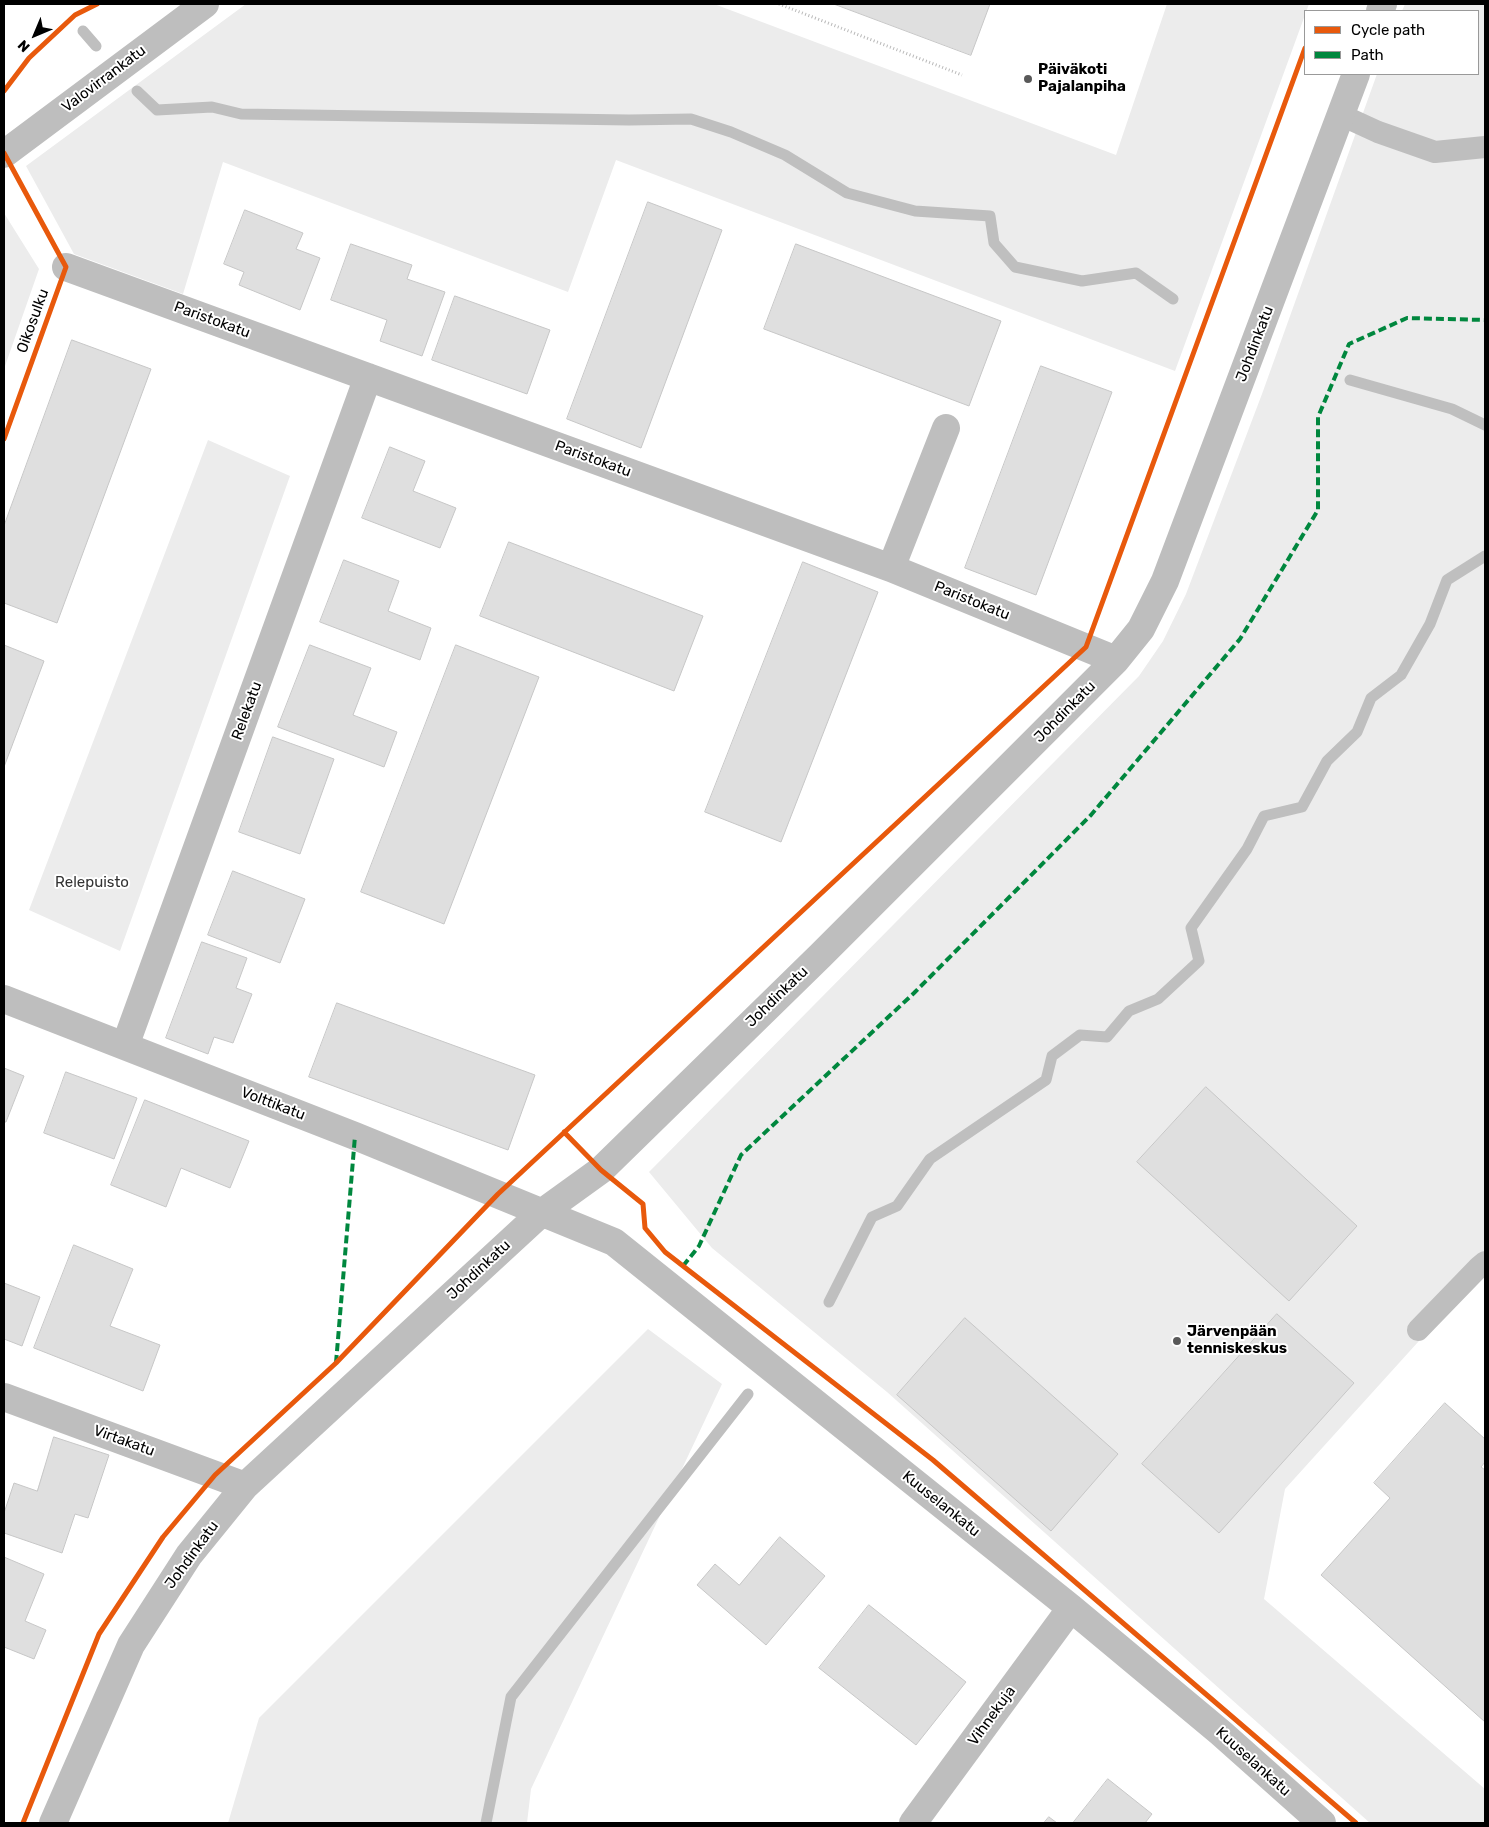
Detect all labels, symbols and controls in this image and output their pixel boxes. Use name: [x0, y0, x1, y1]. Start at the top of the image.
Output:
north arrow: [10, 10, 60, 60]
legend: [1304, 10, 1479, 75]
text: Cycle path: [1351, 21, 1425, 39]
text: N: [14, 36, 34, 56]
street label: Valovirrankatu: [58, 42, 150, 116]
text: Path: [1351, 46, 1384, 64]
place label: Päiväkoti Pajalanpiha: [1038, 61, 1126, 96]
marker: Päiväkoti Pajalanpiha: [1022, 73, 1034, 85]
street label: Oikosulku: [13, 287, 53, 355]
street label: Paristokatu: [171, 298, 253, 342]
street label: Johdinkatu: [1232, 304, 1278, 384]
street label: Paristokatu: [552, 437, 634, 481]
street label: Paristokatu: [932, 578, 1012, 624]
street label: Johdinkatu: [1030, 677, 1100, 747]
street label: Relekatu: [228, 679, 266, 743]
park label: Relepuisto: [55, 874, 129, 892]
street label: Johdinkatu: [742, 963, 812, 1031]
street label: Volttikatu: [238, 1084, 308, 1124]
street label: Johdinkatu: [444, 1236, 514, 1304]
place label: Järvenpään tenniskeskus: [1187, 1323, 1287, 1358]
marker: Järvenpään tenniskeskus: [1171, 1335, 1183, 1347]
street label: Virtakatu: [91, 1422, 157, 1460]
street label: Kuuselankatu: [899, 1467, 983, 1541]
street label: Johdinkatu: [161, 1518, 223, 1592]
street label: Vihnekuja: [964, 1683, 1020, 1749]
street label: Kuuselankatu: [1212, 1724, 1294, 1800]

